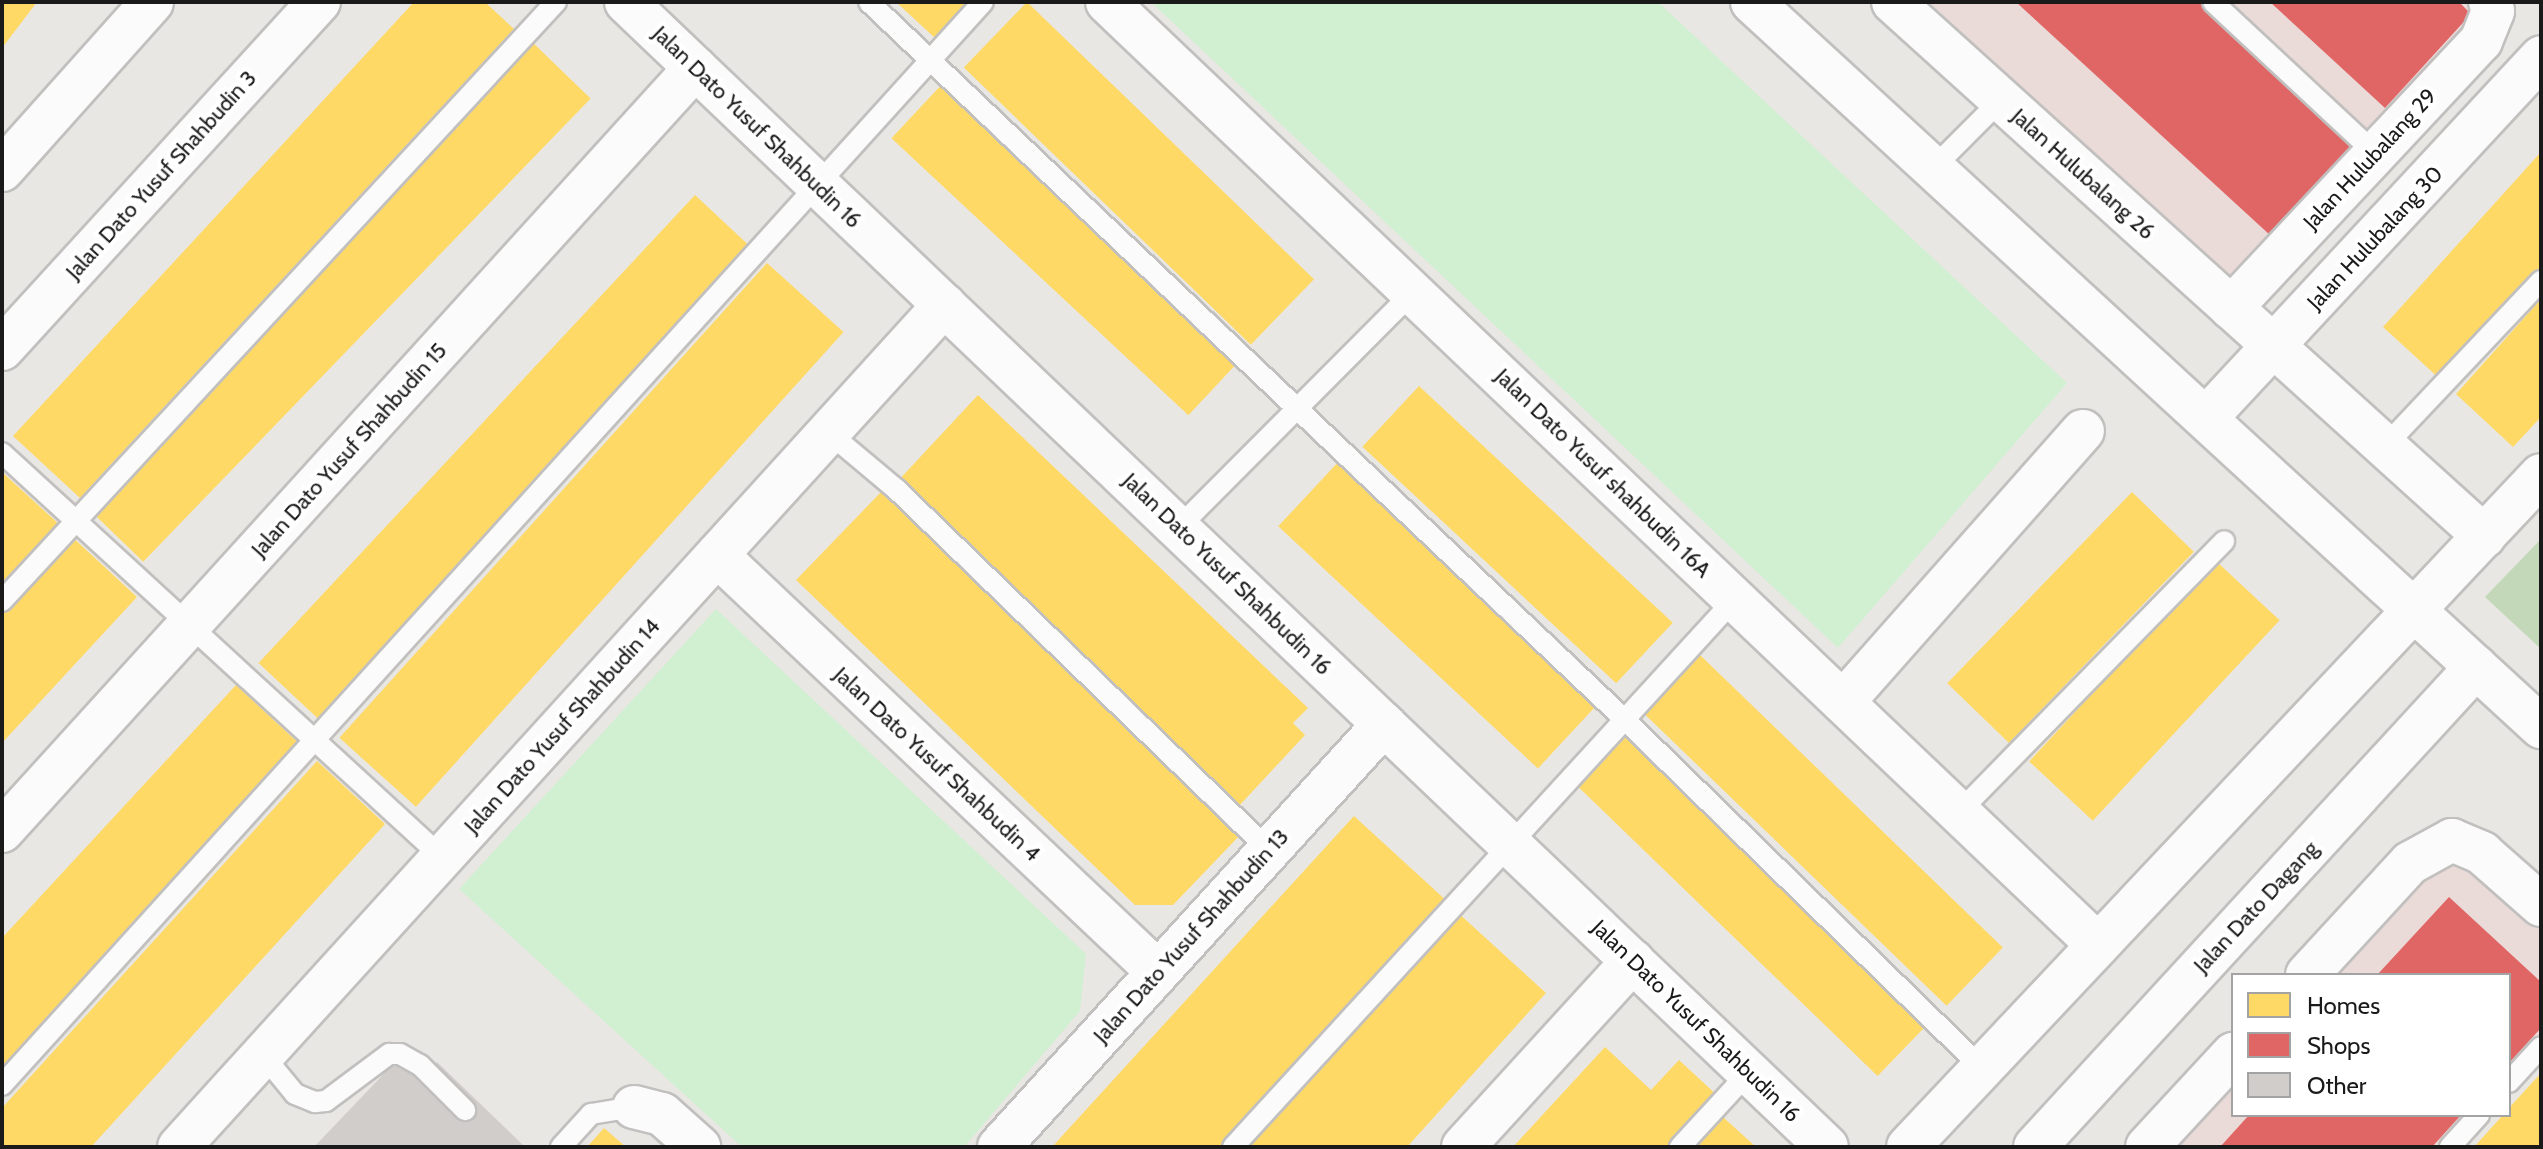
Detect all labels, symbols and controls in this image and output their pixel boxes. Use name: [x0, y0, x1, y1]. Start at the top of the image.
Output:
street label: Jalan Dato Yusuf Shahbudin 16: [647, 20, 867, 234]
street label: Jalan Dato Yusuf Shahbudin 3: [60, 65, 262, 285]
street label: Jalan Hulubalang 29: [2298, 83, 2442, 235]
street label: Jalan Hulubalang 26: [2006, 103, 2160, 245]
street label: Jalan Hulubalang 30: [2302, 161, 2448, 315]
street label: Jalan Dato Yusuf Shahbudin 15: [246, 338, 452, 562]
street label: Jalan Dato Yusuf shahbudin 16A: [1490, 363, 1716, 583]
street label: Jalan Dato Yusuf Shahbudin 16: [1117, 467, 1337, 681]
street label: Jalan Dato Yusuf Shahbudin 14: [459, 613, 665, 839]
street label: Jalan Dato Yusuf Shahbudin 4: [828, 661, 1046, 867]
street label: Jalan Dato Yusuf Shahbudin 13: [1088, 824, 1294, 1048]
street label: Jalan Dato Dagang: [2188, 836, 2324, 978]
street label: Jalan Dato Yusuf Shahbudin 16: [1586, 914, 1806, 1128]
legend: [2231, 973, 2511, 1117]
text: Homes: [2307, 991, 2380, 1020]
text: Shops: [2307, 1031, 2370, 1060]
text: Other: [2307, 1071, 2366, 1100]

